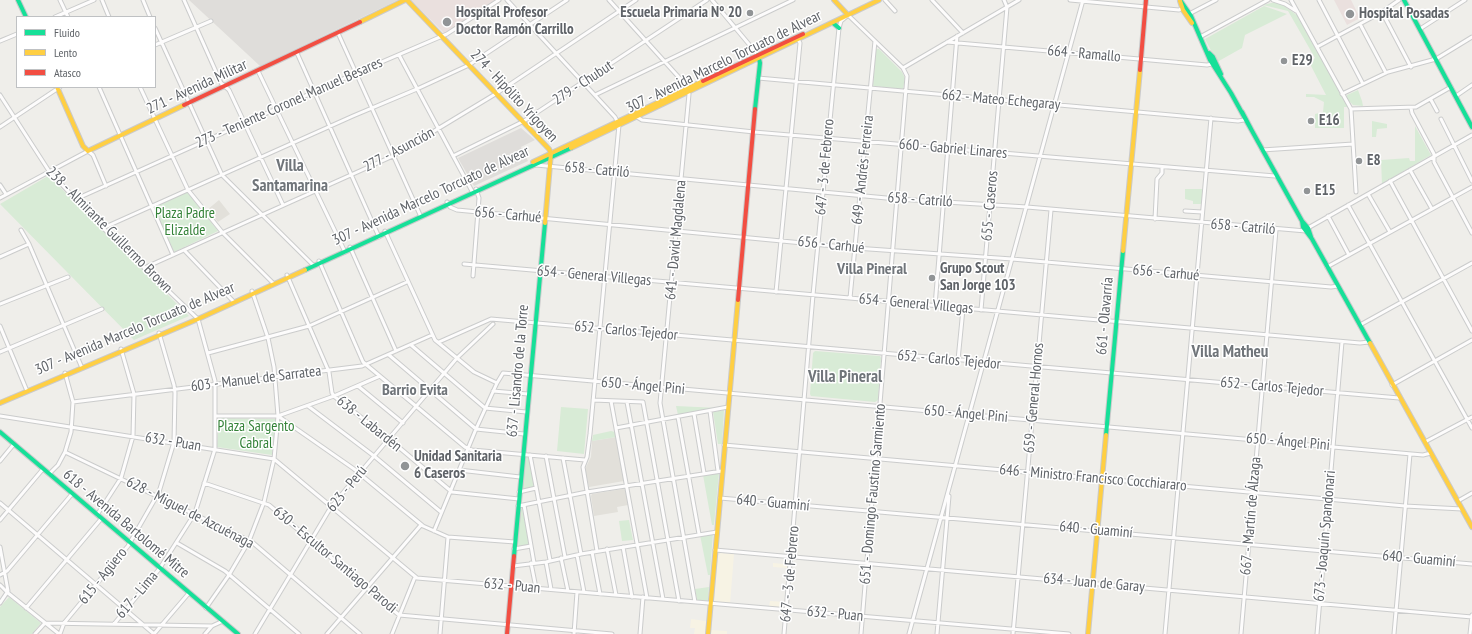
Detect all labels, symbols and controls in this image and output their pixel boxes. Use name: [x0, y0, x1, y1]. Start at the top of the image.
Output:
place label: Hospital Profesor Doctor Ramón Carrillo: [456, 4, 574, 39]
place label: Escuela Primaria N° 20: [620, 4, 742, 22]
place label: Hospital Posadas: [1359, 5, 1449, 23]
street label: 307 - Avenida Marcelo Torcuato de Alvear: [623, 7, 825, 117]
marker: Escuela Primaria N° 20: [745, 8, 755, 18]
marker: Hospital Posadas: [1344, 8, 1356, 20]
legend: [16, 16, 156, 88]
marker: Hospital Profesor Doctor Ramón Carrillo: [441, 16, 453, 28]
text: Fluido: [54, 25, 80, 40]
street label: 664 - Ramallo: [1047, 42, 1121, 66]
text: Lento: [54, 45, 77, 60]
street label: 274 - Hipólito Yrigoyen: [466, 46, 562, 146]
place label: E29: [1292, 52, 1313, 70]
street label: 273 - Teniente Coronel Manuel Besares: [193, 54, 385, 152]
street label: 271 - Avenida Militar: [144, 56, 250, 118]
marker: E29: [1279, 56, 1289, 66]
street label: 279 - Chubut: [550, 57, 616, 109]
text: Atasco: [54, 65, 81, 80]
street label: 662 - Mateo Echegaray: [941, 86, 1061, 114]
place label: E16: [1319, 112, 1340, 130]
street label: 649 - Andrés Ferreira: [848, 114, 878, 226]
marker: E16: [1306, 116, 1316, 126]
street label: 647 - 3 de Febrero: [812, 118, 838, 216]
street label: 277 - Asunción: [360, 124, 438, 176]
street label: 660 - Gabriel Linares: [898, 135, 1008, 163]
street label: 307 - Avenida Marcelo Torcuato de Alvear: [330, 142, 532, 250]
place label: E8: [1367, 152, 1381, 170]
district label: Villa Santamarina: [252, 156, 328, 196]
marker: E8: [1354, 156, 1364, 166]
street label: 658 - Catriló: [564, 158, 630, 182]
street label: 238 - Almirante Guillermo Brown: [42, 163, 176, 297]
street label: 655 - Caseros: [978, 170, 1002, 242]
street label: 641 - David Magdalena: [662, 179, 690, 301]
place label: E15: [1315, 182, 1336, 200]
marker: E15: [1302, 186, 1312, 196]
street label: 658 - Catriló: [887, 189, 953, 211]
street label: 656 - Carhué: [474, 203, 542, 227]
park label: Plaza Padre Elizalde: [155, 205, 215, 240]
street label: 658 - Catriló: [1210, 215, 1276, 239]
street label: 656 - Carhué: [797, 233, 865, 257]
district label: Villa Pineral: [837, 259, 907, 279]
place label: Grupo Scout San Jorge 103: [940, 260, 1016, 295]
street label: 656 - Carhué: [1132, 261, 1200, 285]
street label: 654 - General Villegas: [536, 262, 652, 290]
marker: Grupo Scout San Jorge 103: [927, 273, 937, 283]
street label: 661 - Olavarría: [1093, 276, 1117, 356]
street label: 307 - Avenida Marcelo Torcuato de Alvear: [32, 279, 238, 379]
street label: 654 - General Villegas: [858, 290, 974, 318]
street label: 637 - Lisandro de la Torre: [503, 304, 533, 438]
street label: 652 - Carlos Tejedor: [573, 318, 679, 344]
street label: 659 - General Hornos: [1020, 342, 1048, 454]
district label: Villa Matheu: [1192, 342, 1268, 362]
street label: 652 - Carlos Tejedor: [896, 347, 1002, 373]
street label: 603 - Manuel de Sarratea: [190, 362, 322, 396]
district label: Villa Pineral: [808, 367, 882, 387]
street label: 650 - Ángel Pini: [600, 373, 686, 399]
street label: 652 - Carlos Tejedor: [1219, 374, 1325, 400]
district label: Barrio Evita: [382, 380, 448, 400]
street label: 638 - Labardén: [333, 392, 405, 456]
street label: 650 - Ángel Pini: [923, 401, 1009, 427]
street label: 651 - Domingo Faustino Sarmiento: [856, 403, 890, 585]
park label: Plaza Sargento Cabral: [217, 418, 295, 453]
street label: 632 - Puan: [144, 429, 202, 455]
street label: 650 - Ángel Pini: [1245, 429, 1331, 455]
place label: Unidad Sanitaria 6 Caseros: [414, 448, 502, 483]
street label: 667 - Martín de Álzaga: [1237, 456, 1265, 576]
marker: Unidad Sanitaria 6 Caseros: [399, 460, 411, 472]
street label: 646 - Ministro Francisco Cocchiararo: [999, 461, 1187, 495]
street label: 623 - Perú: [323, 462, 371, 516]
street label: 618 - Avenida Bartolomé Mitre: [59, 466, 193, 582]
street label: 673 - Joaquín Spandonari: [1310, 470, 1340, 602]
street label: 628 - Miguel de Azcuénaga: [123, 473, 257, 553]
street label: 640 - Guaminí: [735, 491, 811, 515]
street label: 630 - Escultor Santiago Parodi: [269, 503, 401, 617]
street label: 640 - Guaminí: [1058, 518, 1134, 542]
street label: 647 - 3 de Febrero: [777, 525, 803, 623]
street label: 615 - Agüero: [75, 544, 131, 608]
street label: 640 - Guaminí: [1381, 547, 1457, 571]
street label: 617 - Lima: [112, 568, 162, 622]
street label: 634 - Juan de Garay: [1042, 570, 1146, 596]
street label: 632 - Puan: [483, 575, 541, 597]
street label: 632 - Puan: [806, 603, 864, 625]

